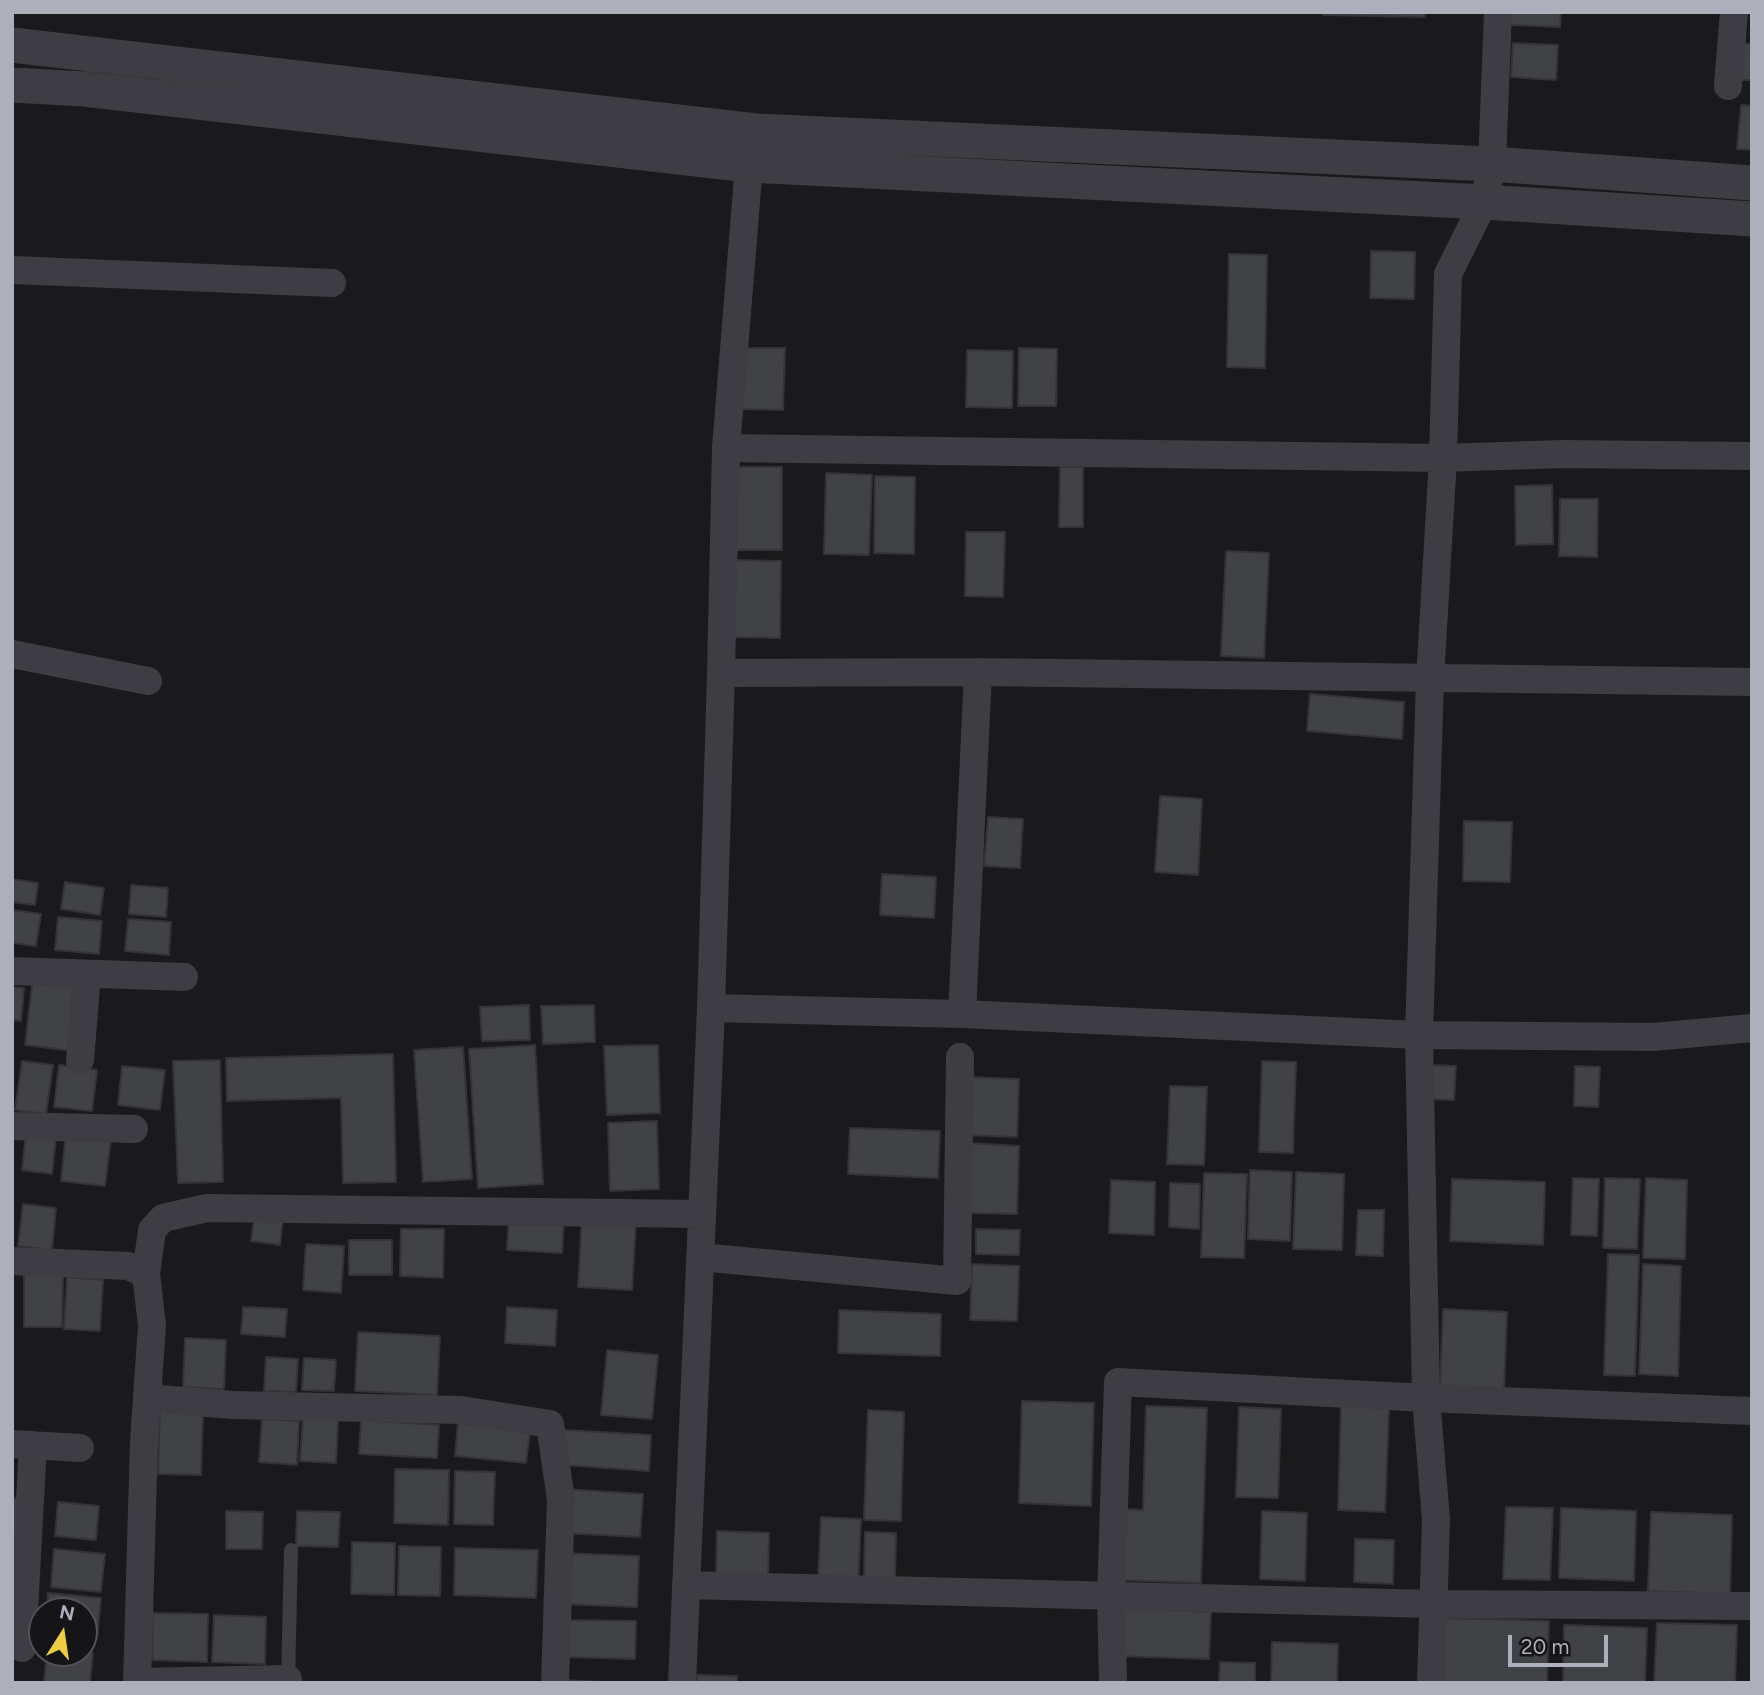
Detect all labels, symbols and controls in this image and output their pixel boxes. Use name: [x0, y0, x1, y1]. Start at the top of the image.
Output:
north arrow: [28, 1597, 98, 1667]
text: N: [57, 1600, 77, 1626]
scale bar: [1512, 1622, 1612, 1666]
text: 20 m: [1521, 1634, 1569, 1659]

